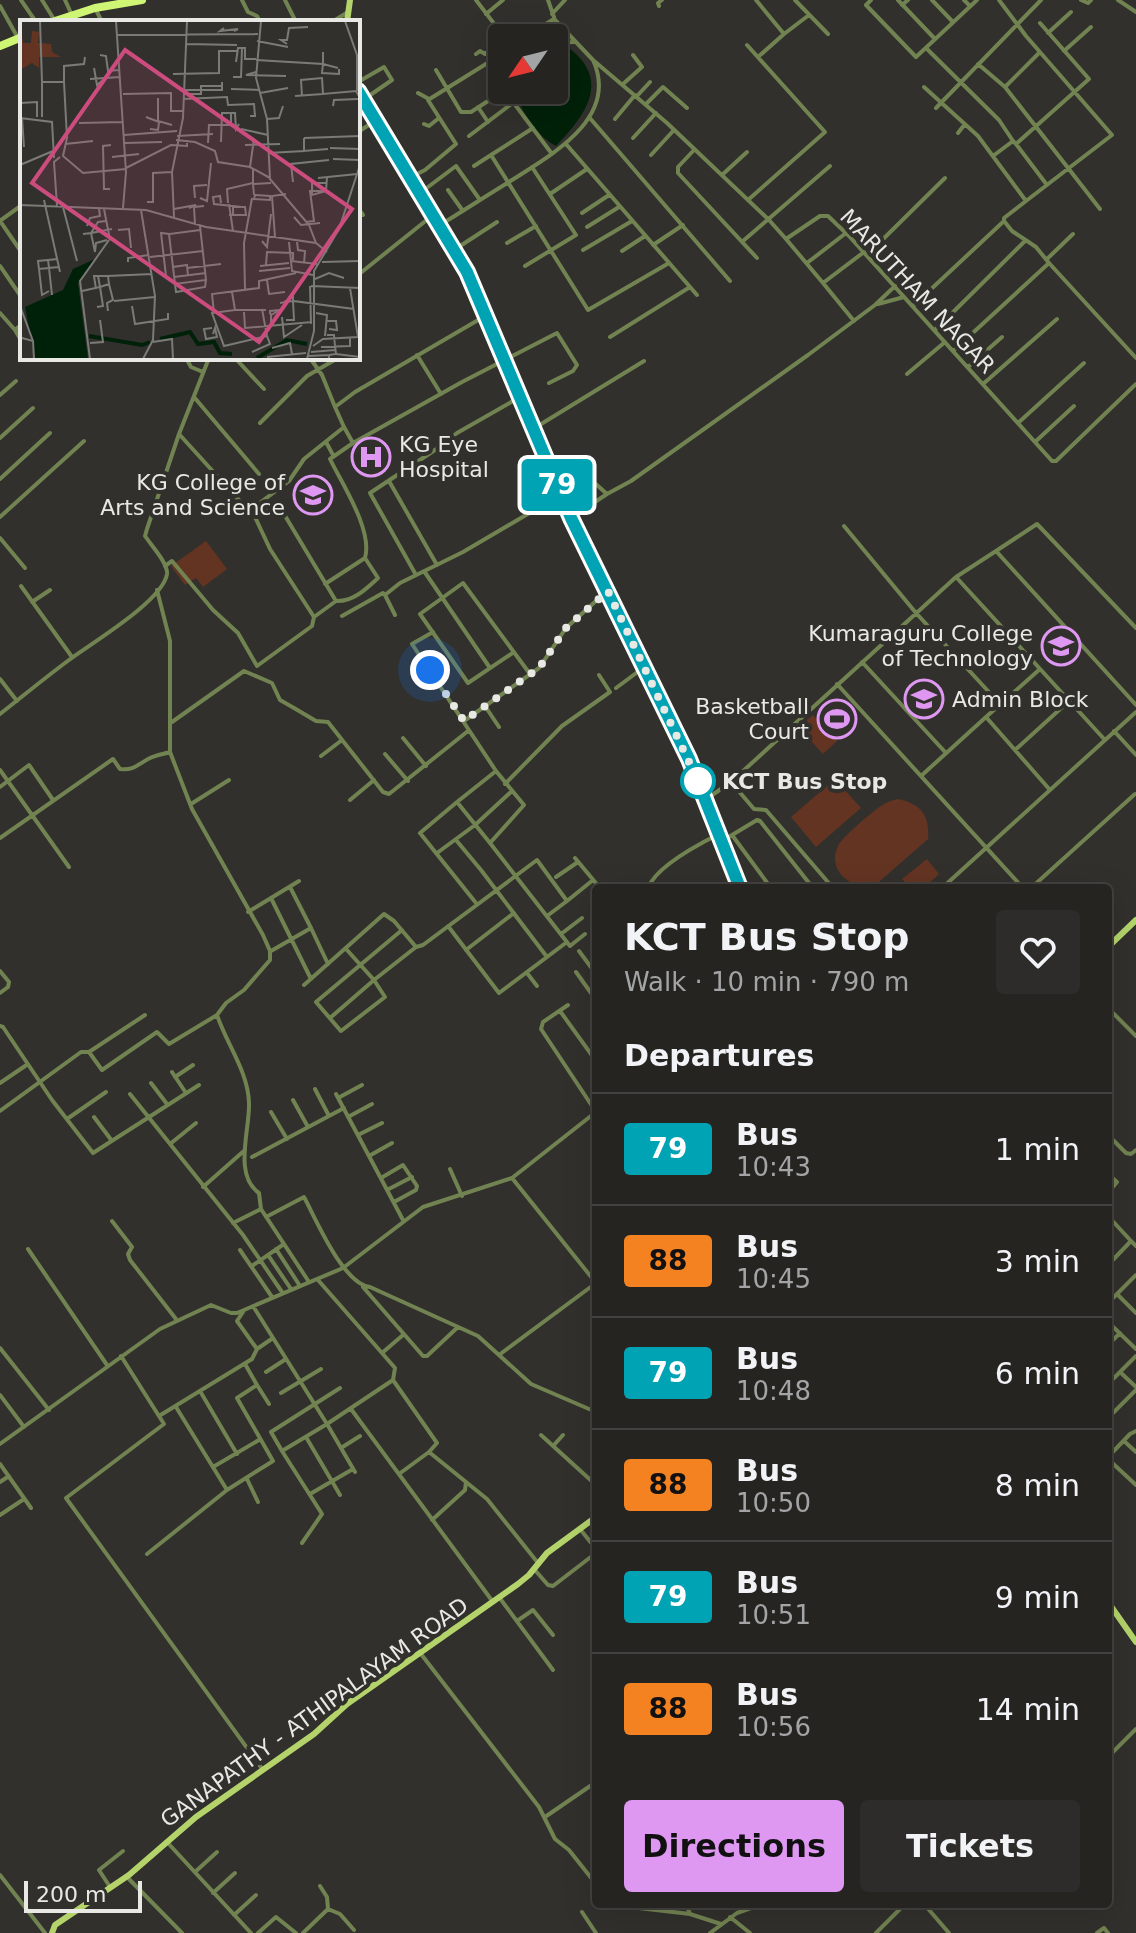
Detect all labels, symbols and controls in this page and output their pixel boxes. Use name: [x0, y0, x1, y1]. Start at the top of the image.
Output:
inset map: [20, 20, 360, 360]
north arrow: [488, 24, 568, 104]
map controls: [488, 24, 568, 104]
street label: MARUTHAM NAGAR: [835, 204, 1000, 378]
place label: KG Eye Hospital: [399, 432, 489, 482]
hospital icon: KG Eye Hospital: [350, 436, 392, 478]
line badge: 79: [521, 459, 593, 511]
text: 79: [538, 468, 576, 501]
place label: KG College of Arts and Science: [100, 470, 286, 520]
school or university icon: KG College of Arts and Science: [292, 474, 334, 516]
place label: Kumaraguru College of Technology: [808, 621, 1033, 671]
school or university icon: Kumaraguru College of Technology: [1040, 625, 1082, 667]
your location: [410, 650, 450, 690]
school or university icon: Admin Block: [903, 678, 945, 720]
place label: Admin Block: [952, 687, 1089, 712]
place label: Basketball Court: [695, 694, 809, 744]
sports icon: Basketball Court: [816, 698, 858, 740]
marker: KCT Bus Stop: [681, 764, 715, 798]
place label: KCT Bus Stop: [722, 769, 887, 794]
button: heart: [996, 910, 1080, 994]
text: KCT Bus Stop: [624, 915, 909, 959]
text: Walk · 10 min · 790 m: [624, 967, 909, 997]
text: Departures: [624, 1038, 814, 1073]
text: Bus: [736, 1117, 798, 1152]
text: 79: [649, 1132, 687, 1165]
text: 1 min: [995, 1132, 1080, 1167]
text: 10:43: [736, 1152, 811, 1182]
text: Bus: [736, 1229, 798, 1264]
text: 88: [649, 1244, 687, 1277]
text: 3 min: [995, 1244, 1080, 1279]
text: 10:45: [736, 1264, 811, 1294]
text: Bus: [736, 1341, 798, 1376]
text: 79: [649, 1356, 687, 1389]
text: 6 min: [995, 1356, 1080, 1391]
text: 10:48: [736, 1376, 811, 1406]
text: Bus: [736, 1453, 798, 1488]
text: 88: [649, 1468, 687, 1501]
text: 8 min: [995, 1468, 1080, 1503]
text: 10:50: [736, 1488, 811, 1518]
text: Bus: [736, 1565, 798, 1600]
text: 79: [649, 1580, 687, 1613]
text: 9 min: [995, 1580, 1080, 1615]
street label: GANAPATHY - ATHIPALAYAM ROAD: [156, 1592, 473, 1832]
text: 10:51: [736, 1600, 811, 1630]
text: Bus: [736, 1677, 798, 1712]
text: 88: [649, 1692, 687, 1725]
text: 14 min: [976, 1692, 1080, 1727]
text: 10:56: [736, 1712, 811, 1742]
button: Directions: [624, 1800, 844, 1892]
button: Tickets: [860, 1800, 1080, 1892]
scale bar: [24, 1877, 142, 1913]
text: 200 m: [36, 1882, 106, 1907]

